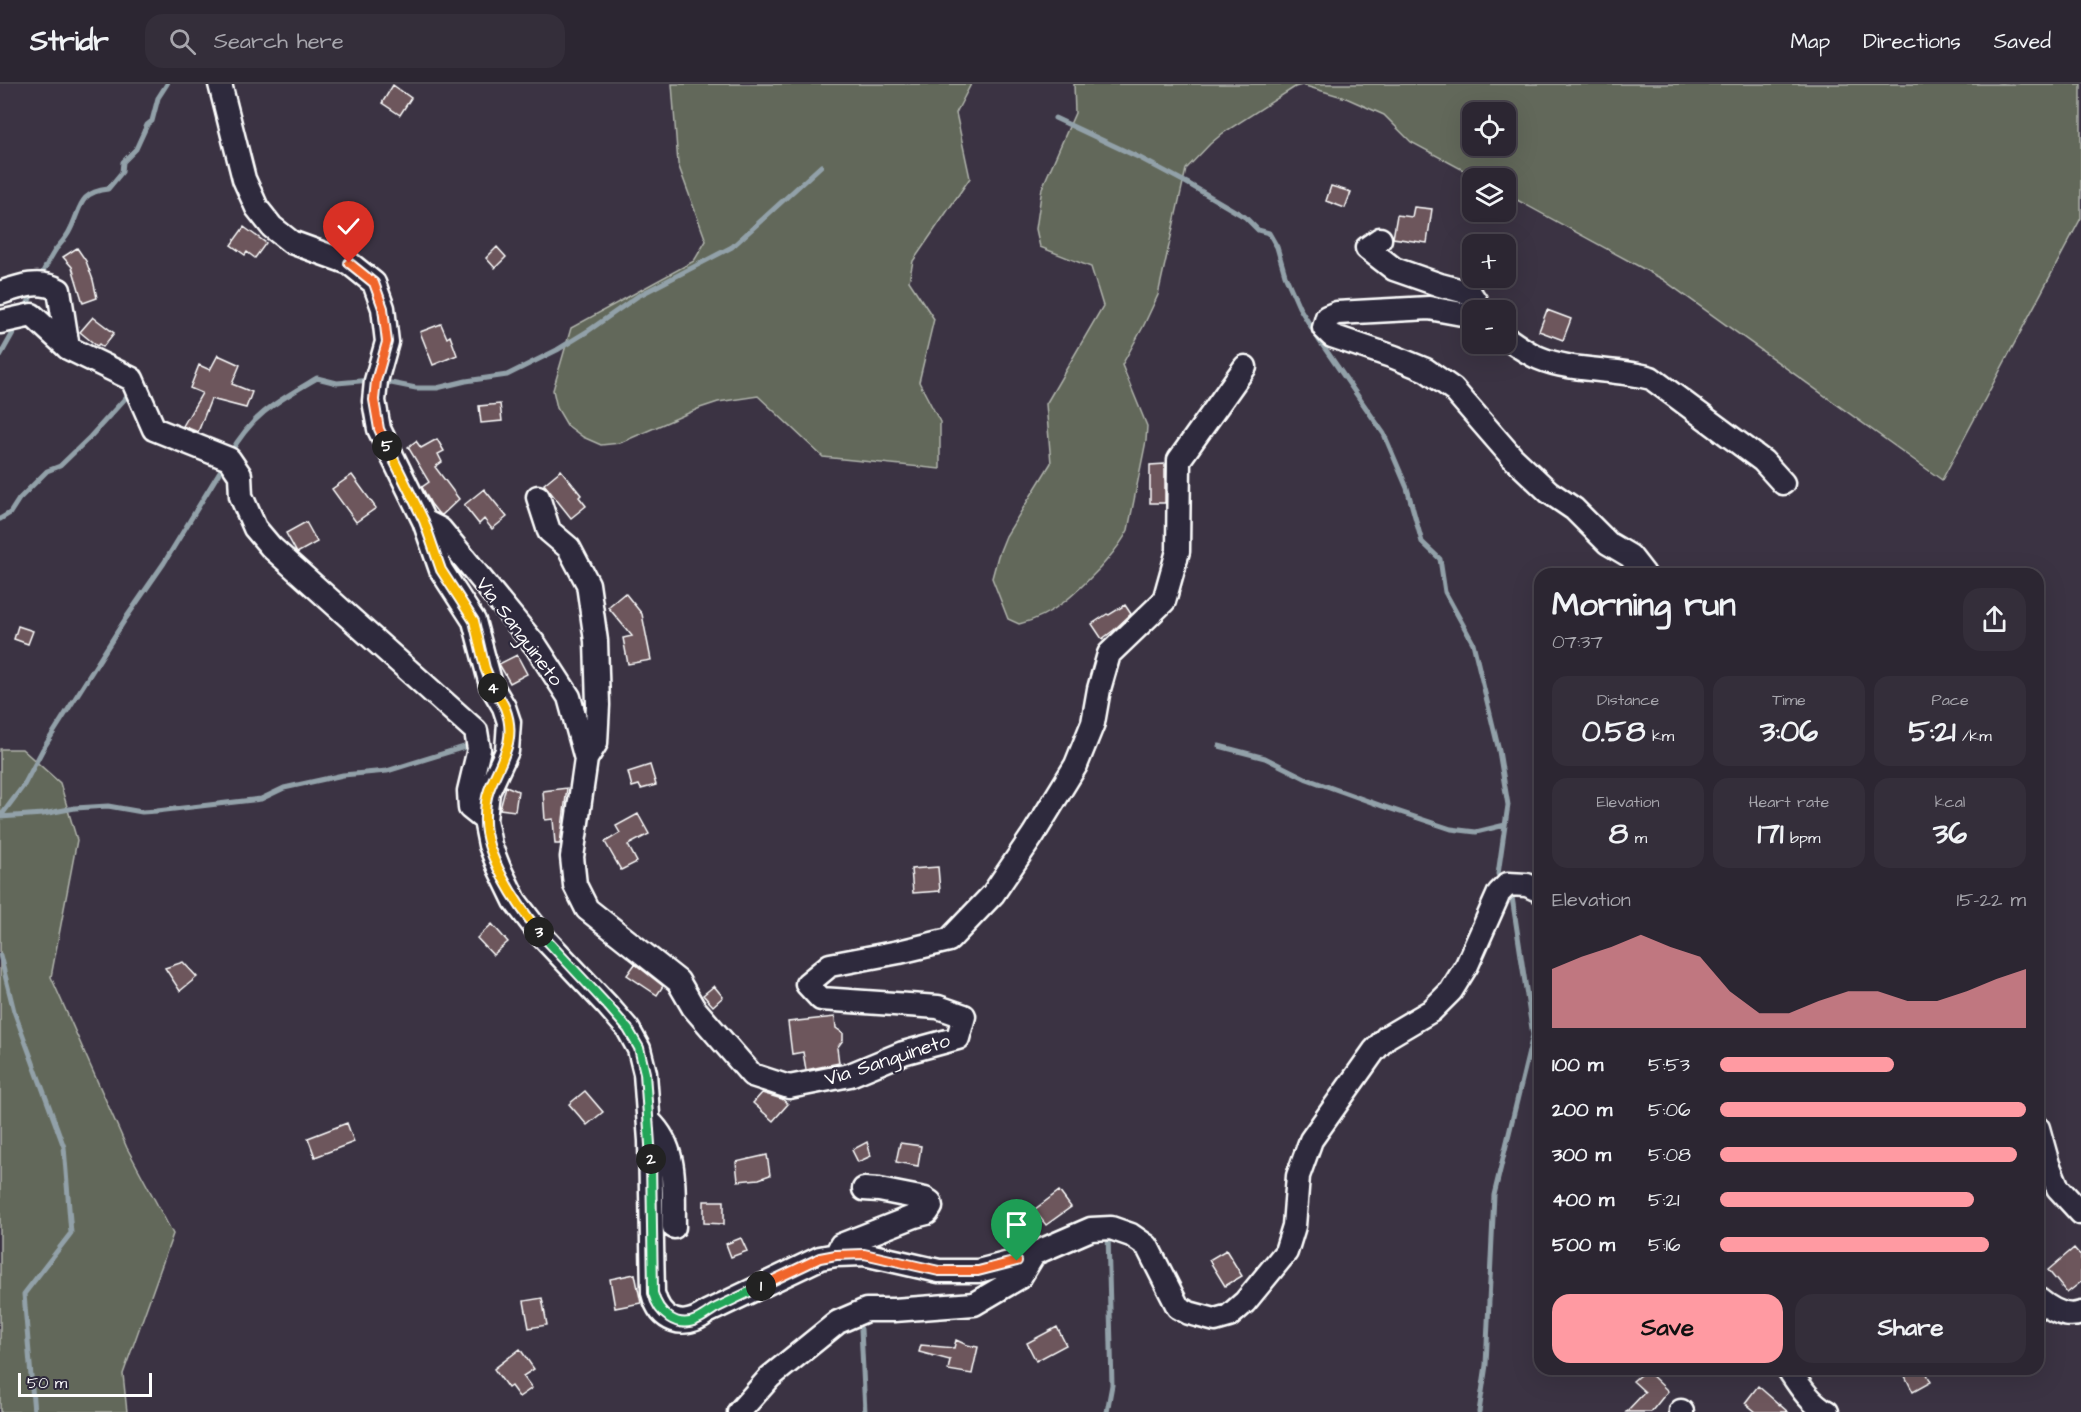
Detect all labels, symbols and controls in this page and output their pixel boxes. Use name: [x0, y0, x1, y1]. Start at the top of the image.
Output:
search box: [145, 14, 565, 68]
text: Stridr: [30, 22, 109, 61]
icon: search: [166, 25, 199, 58]
text: Search here: [214, 26, 344, 57]
text: Map: [1790, 27, 1830, 56]
text: Directions: [1863, 27, 1961, 56]
text: Saved: [1994, 27, 2051, 56]
map controls: [1462, 102, 1516, 354]
button: locate: [1462, 102, 1516, 156]
button: layers: [1462, 168, 1516, 222]
pin: [323, 201, 374, 263]
icon: check: [332, 210, 365, 243]
button: +: [1462, 234, 1516, 288]
button: −: [1462, 300, 1516, 354]
pin: 5: [372, 431, 402, 461]
text: 5: [381, 435, 393, 457]
street label: Via Sanguineto: [468, 571, 570, 693]
text: Morning run: [1552, 582, 1736, 628]
button: share: [1963, 588, 2026, 651]
text: 07:37: [1552, 628, 1603, 656]
pin: 4: [478, 673, 508, 703]
text: 4: [488, 677, 498, 699]
text: Distance: [1597, 689, 1659, 711]
text: Time: [1772, 689, 1806, 711]
text: Pace: [1931, 689, 1969, 711]
text: 0.58: [1582, 711, 1646, 753]
text: 3:06: [1760, 711, 1818, 753]
text: 5:21: [1908, 711, 1956, 753]
text: km: [1646, 725, 1674, 747]
text: /km: [1956, 725, 1992, 747]
text: Elevation: [1597, 791, 1659, 813]
text: Heart rate: [1749, 791, 1829, 813]
text: kcal: [1935, 791, 1965, 813]
text: 8: [1609, 813, 1628, 855]
text: 171: [1758, 813, 1784, 855]
text: 36: [1933, 813, 1967, 855]
text: m: [1628, 827, 1647, 849]
text: bpm: [1784, 827, 1820, 849]
text: Elevation: [1552, 886, 1631, 914]
text: 15–22 m: [1957, 886, 2026, 914]
pin: 3: [524, 917, 554, 947]
text: 3: [535, 921, 543, 943]
street label: Via Sanguineto: [821, 1026, 954, 1094]
text: 100 m: [1552, 1051, 1603, 1079]
text: 5:53: [1648, 1051, 1690, 1079]
text: 200 m: [1552, 1096, 1612, 1124]
text: 5:06: [1648, 1096, 1691, 1124]
text: 300 m: [1552, 1141, 1611, 1169]
text: 5:08: [1648, 1141, 1691, 1169]
pin: 2: [636, 1144, 666, 1174]
text: 2: [646, 1148, 656, 1170]
text: 400 m: [1552, 1186, 1614, 1214]
text: 5:21: [1648, 1186, 1680, 1214]
pin: [991, 1199, 1042, 1261]
icon: arrive: [1000, 1208, 1033, 1241]
text: 500 m: [1552, 1231, 1615, 1259]
text: 5:16: [1648, 1231, 1681, 1259]
pin: 1: [746, 1271, 776, 1301]
text: 1: [760, 1275, 762, 1297]
button: Save: [1552, 1294, 1783, 1363]
button: Share: [1795, 1294, 2026, 1363]
scale bar: [18, 1370, 152, 1398]
text: 50 m: [27, 1372, 67, 1394]

